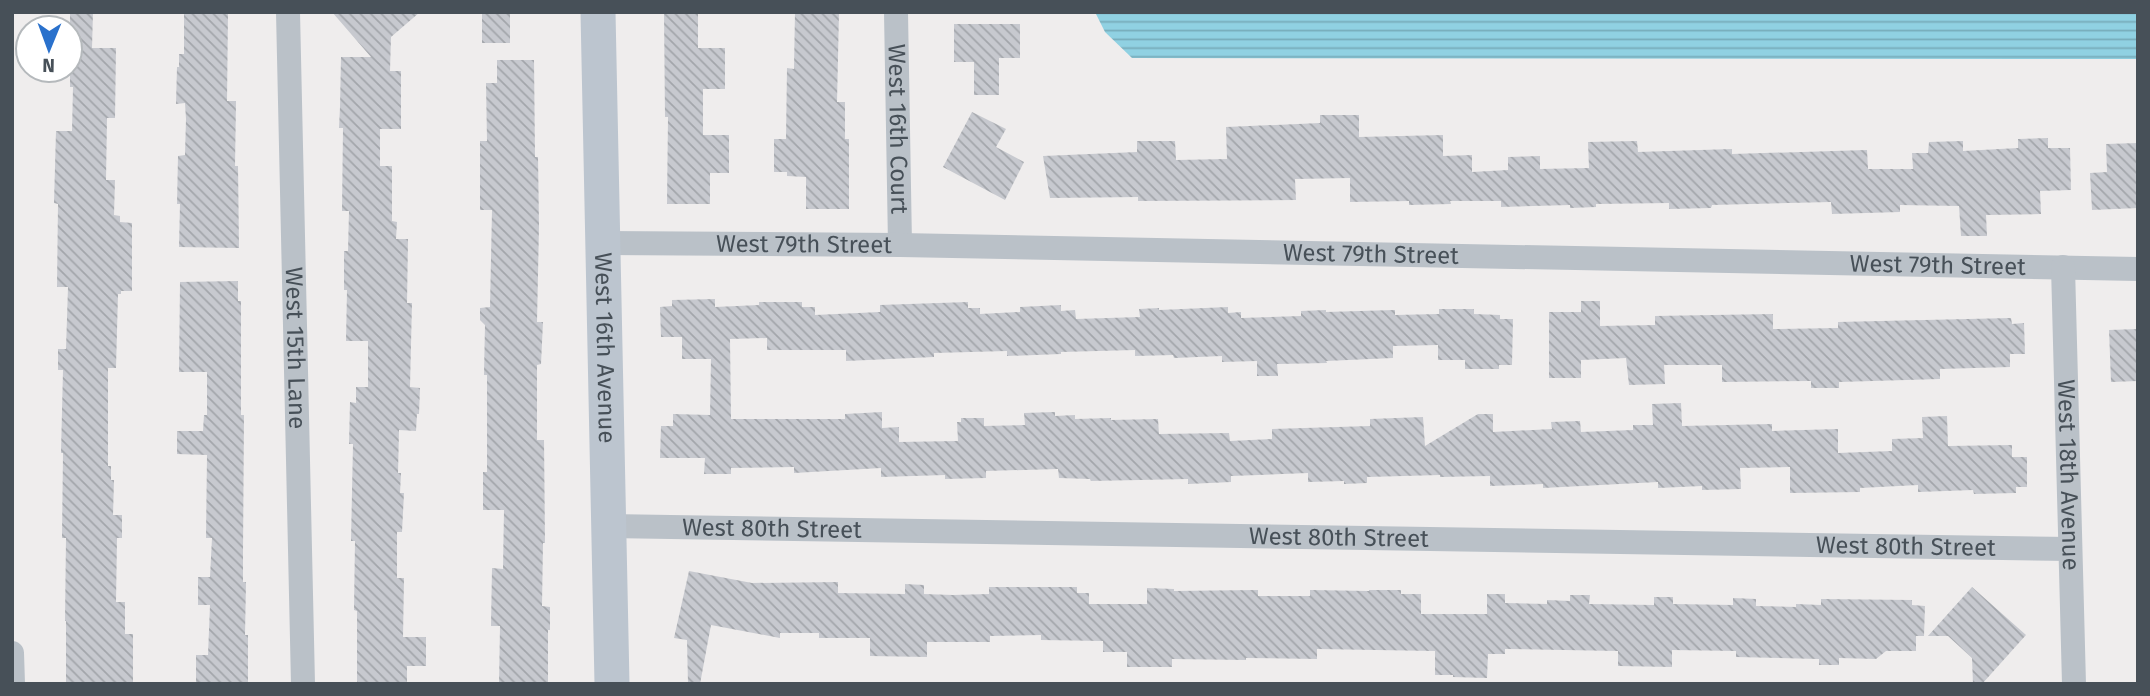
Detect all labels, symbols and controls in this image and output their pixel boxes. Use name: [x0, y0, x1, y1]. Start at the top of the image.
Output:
north arrow: [14, 14, 84, 84]
street label: West 16th Court: [883, 44, 913, 215]
text: N: [42, 54, 55, 77]
street label: West 79th Street: [716, 230, 892, 259]
street label: West 79th Street: [1283, 238, 1460, 270]
street label: West 79th Street: [1849, 249, 2026, 281]
street label: West 16th Avenue: [589, 252, 621, 444]
street label: West 15th Lane: [280, 266, 311, 429]
street label: West 18th Avenue: [2052, 379, 2085, 571]
street label: West 80th Street: [682, 513, 862, 544]
street label: West 80th Street: [1249, 522, 1429, 553]
street label: West 80th Street: [1816, 531, 1996, 562]

